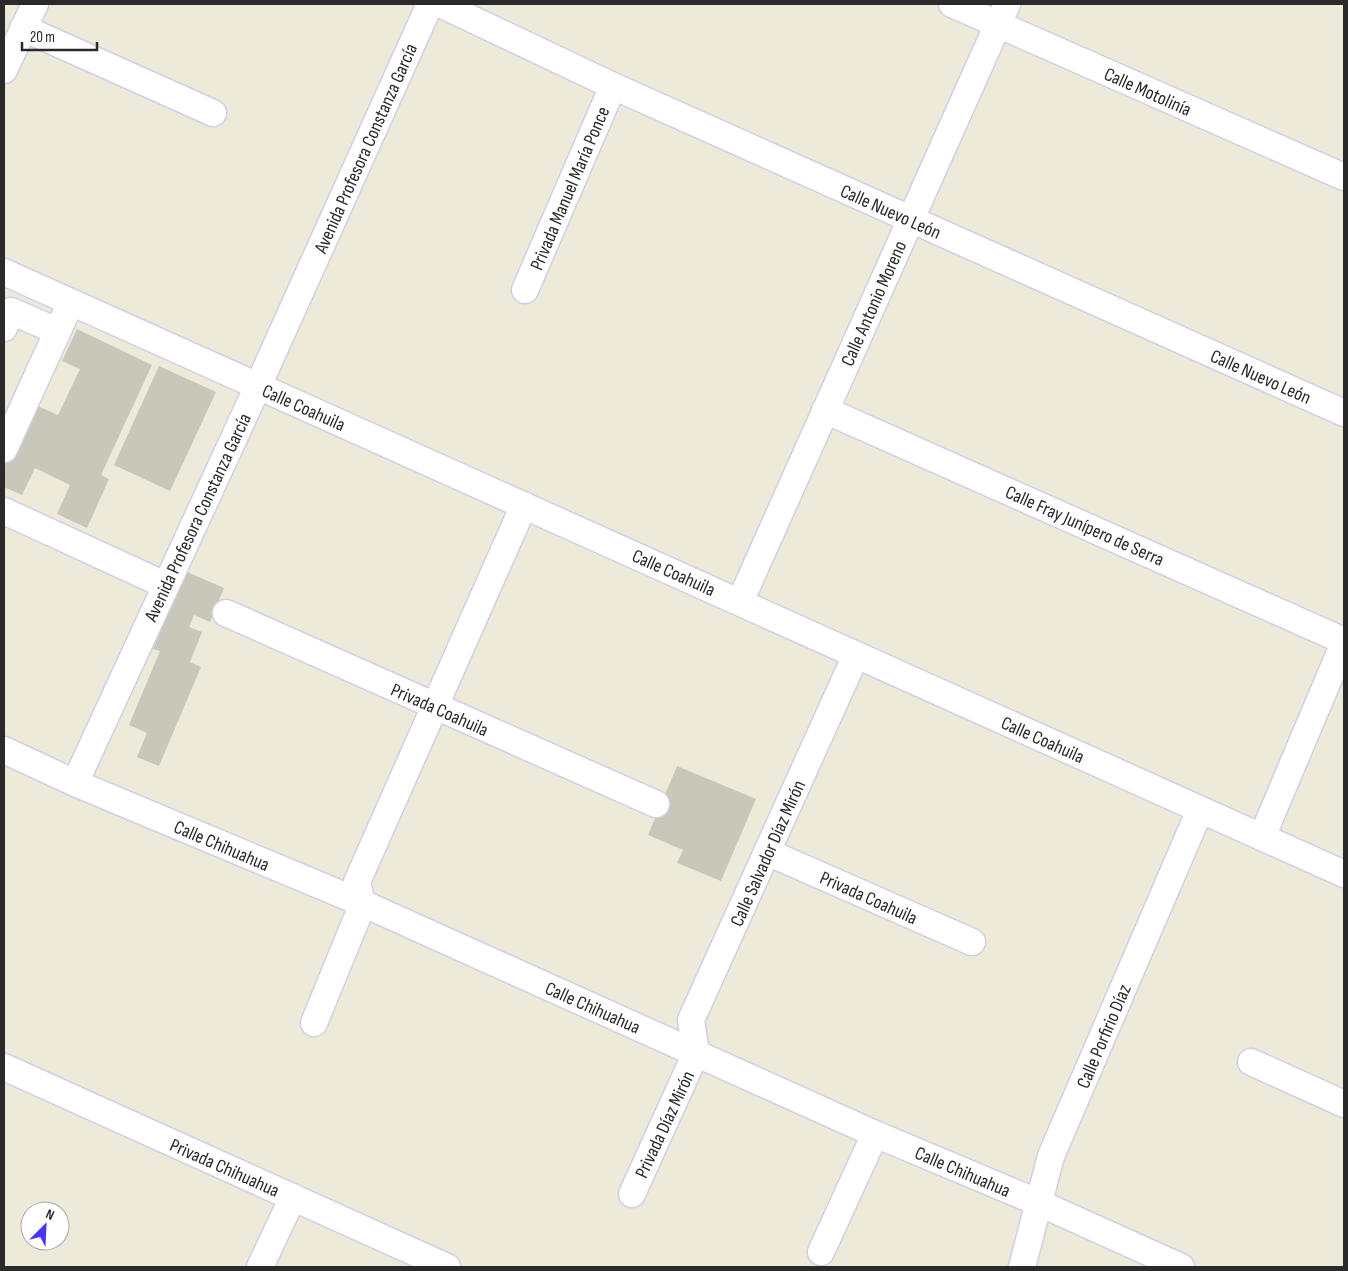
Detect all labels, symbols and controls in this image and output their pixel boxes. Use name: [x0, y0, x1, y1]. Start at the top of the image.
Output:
scale bar: [22, 20, 98, 52]
text: 20 m: [30, 28, 55, 47]
street label: Avenida Profesora Constanza García: [309, 40, 423, 258]
street label: Calle Motolinía: [1100, 63, 1195, 122]
street label: Privada Manuel María Ponce: [525, 103, 615, 274]
street label: Calle Nuevo León: [837, 180, 944, 245]
street label: Calle Antonio Moreno: [836, 237, 912, 370]
street label: Calle Nuevo León: [1207, 345, 1314, 410]
street label: Calle Coahuila: [258, 380, 349, 437]
street label: Avenida Profesora Constanza García: [140, 410, 257, 626]
street label: Calle Fray Junípero de Serra: [1002, 481, 1167, 572]
street label: Calle Coahuila: [628, 545, 719, 602]
street label: Privada Coahuila: [387, 679, 492, 742]
street label: Calle Coahuila: [997, 712, 1088, 769]
street label: Calle Salvador Díaz Mirón: [726, 777, 811, 930]
street label: Calle Chihuahua: [170, 816, 273, 877]
street label: Privada Coahuila: [816, 867, 921, 930]
street label: Calle Chihuahua: [541, 977, 643, 1040]
street label: Calle Porfirio Díaz: [1072, 981, 1137, 1092]
street label: Privada Díaz Mirón: [630, 1067, 700, 1182]
street label: Privada Chihuahua: [166, 1134, 283, 1203]
street label: Calle Chihuahua: [911, 1142, 1014, 1203]
north arrow: [20, 1201, 70, 1251]
text: N: [43, 1205, 57, 1224]

